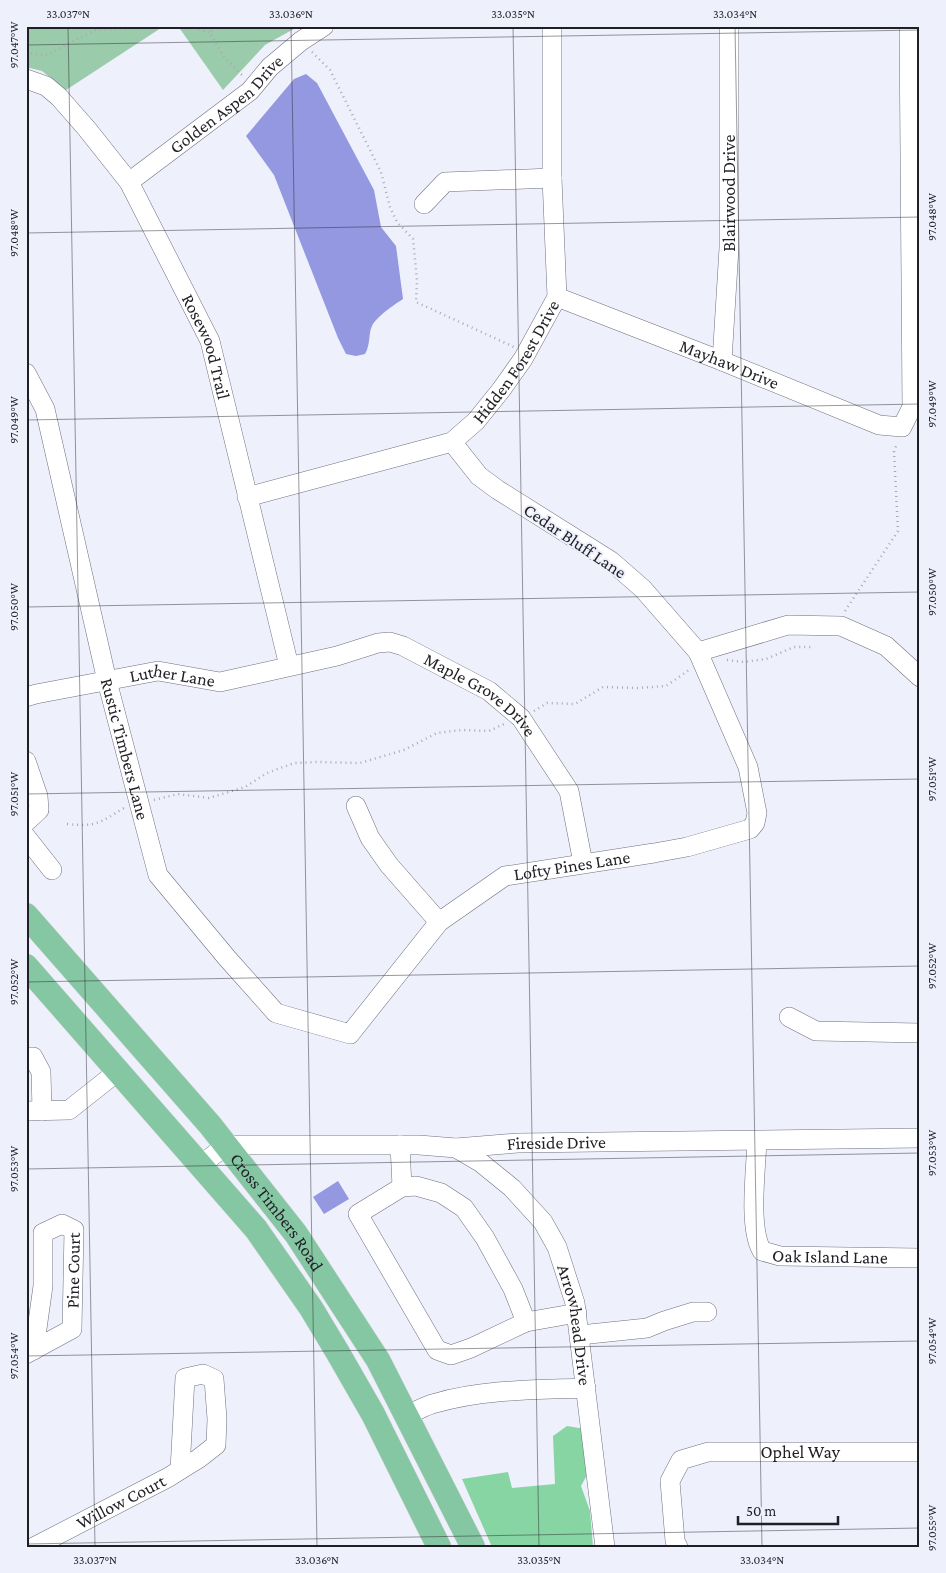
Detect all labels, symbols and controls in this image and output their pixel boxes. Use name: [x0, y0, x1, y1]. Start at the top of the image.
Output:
text: 33.037°N: [46, 7, 90, 21]
text: 33.036°N: [269, 7, 313, 21]
text: 33.035°N: [491, 7, 535, 21]
text: 33.034°N: [713, 7, 757, 21]
text: 97.047°W: [7, 22, 21, 68]
street label: Golden Aspen Drive: [166, 51, 287, 158]
street label: Blairwood Drive: [719, 135, 739, 252]
text: 97.048°W: [925, 193, 939, 241]
text: 97.048°W: [7, 209, 21, 257]
street label: Rosewood Trail: [178, 291, 234, 402]
street label: Hidden Forest Drive: [468, 296, 563, 427]
street label: Mayhaw Drive: [677, 336, 782, 393]
text: 97.049°W: [925, 380, 939, 428]
text: 97.049°W: [7, 396, 21, 444]
street label: Cedar Bluff Lane: [520, 499, 630, 583]
text: 97.050°W: [925, 568, 939, 616]
text: 97.050°W: [7, 583, 21, 631]
street label: Maple Grove Drive: [421, 649, 540, 740]
street label: Luther Lane: [128, 660, 217, 691]
street label: Rustic Timbers Lane: [97, 676, 153, 822]
text: 97.051°W: [925, 757, 939, 801]
text: 97.051°W: [7, 772, 21, 816]
street label: Lofty Pines Lane: [512, 847, 632, 885]
text: 97.052°W: [925, 943, 939, 989]
text: 97.052°W: [7, 959, 21, 1005]
text: 97.053°W: [925, 1130, 939, 1176]
street label: Fireside Drive: [506, 1132, 606, 1154]
text: 97.053°W: [7, 1146, 21, 1192]
street label: Cross Timbers Road: [226, 1149, 328, 1275]
street label: Pine Court: [62, 1231, 84, 1309]
street label: Oak Island Lane: [770, 1244, 888, 1268]
street label: Arrowhead Drive: [553, 1262, 595, 1387]
text: 97.054°W: [925, 1317, 939, 1365]
text: 97.054°W: [7, 1332, 21, 1380]
street label: Ophel Way: [760, 1442, 841, 1462]
street label: Willow Court: [73, 1470, 170, 1533]
scale bar: [738, 1493, 838, 1525]
text: 50 m: [746, 1503, 776, 1519]
text: 97.055°W: [925, 1505, 939, 1551]
text: 33.037°N: [73, 1553, 117, 1567]
text: 33.036°N: [295, 1553, 339, 1567]
text: 33.035°N: [517, 1553, 561, 1567]
text: 33.034°N: [740, 1553, 784, 1567]

